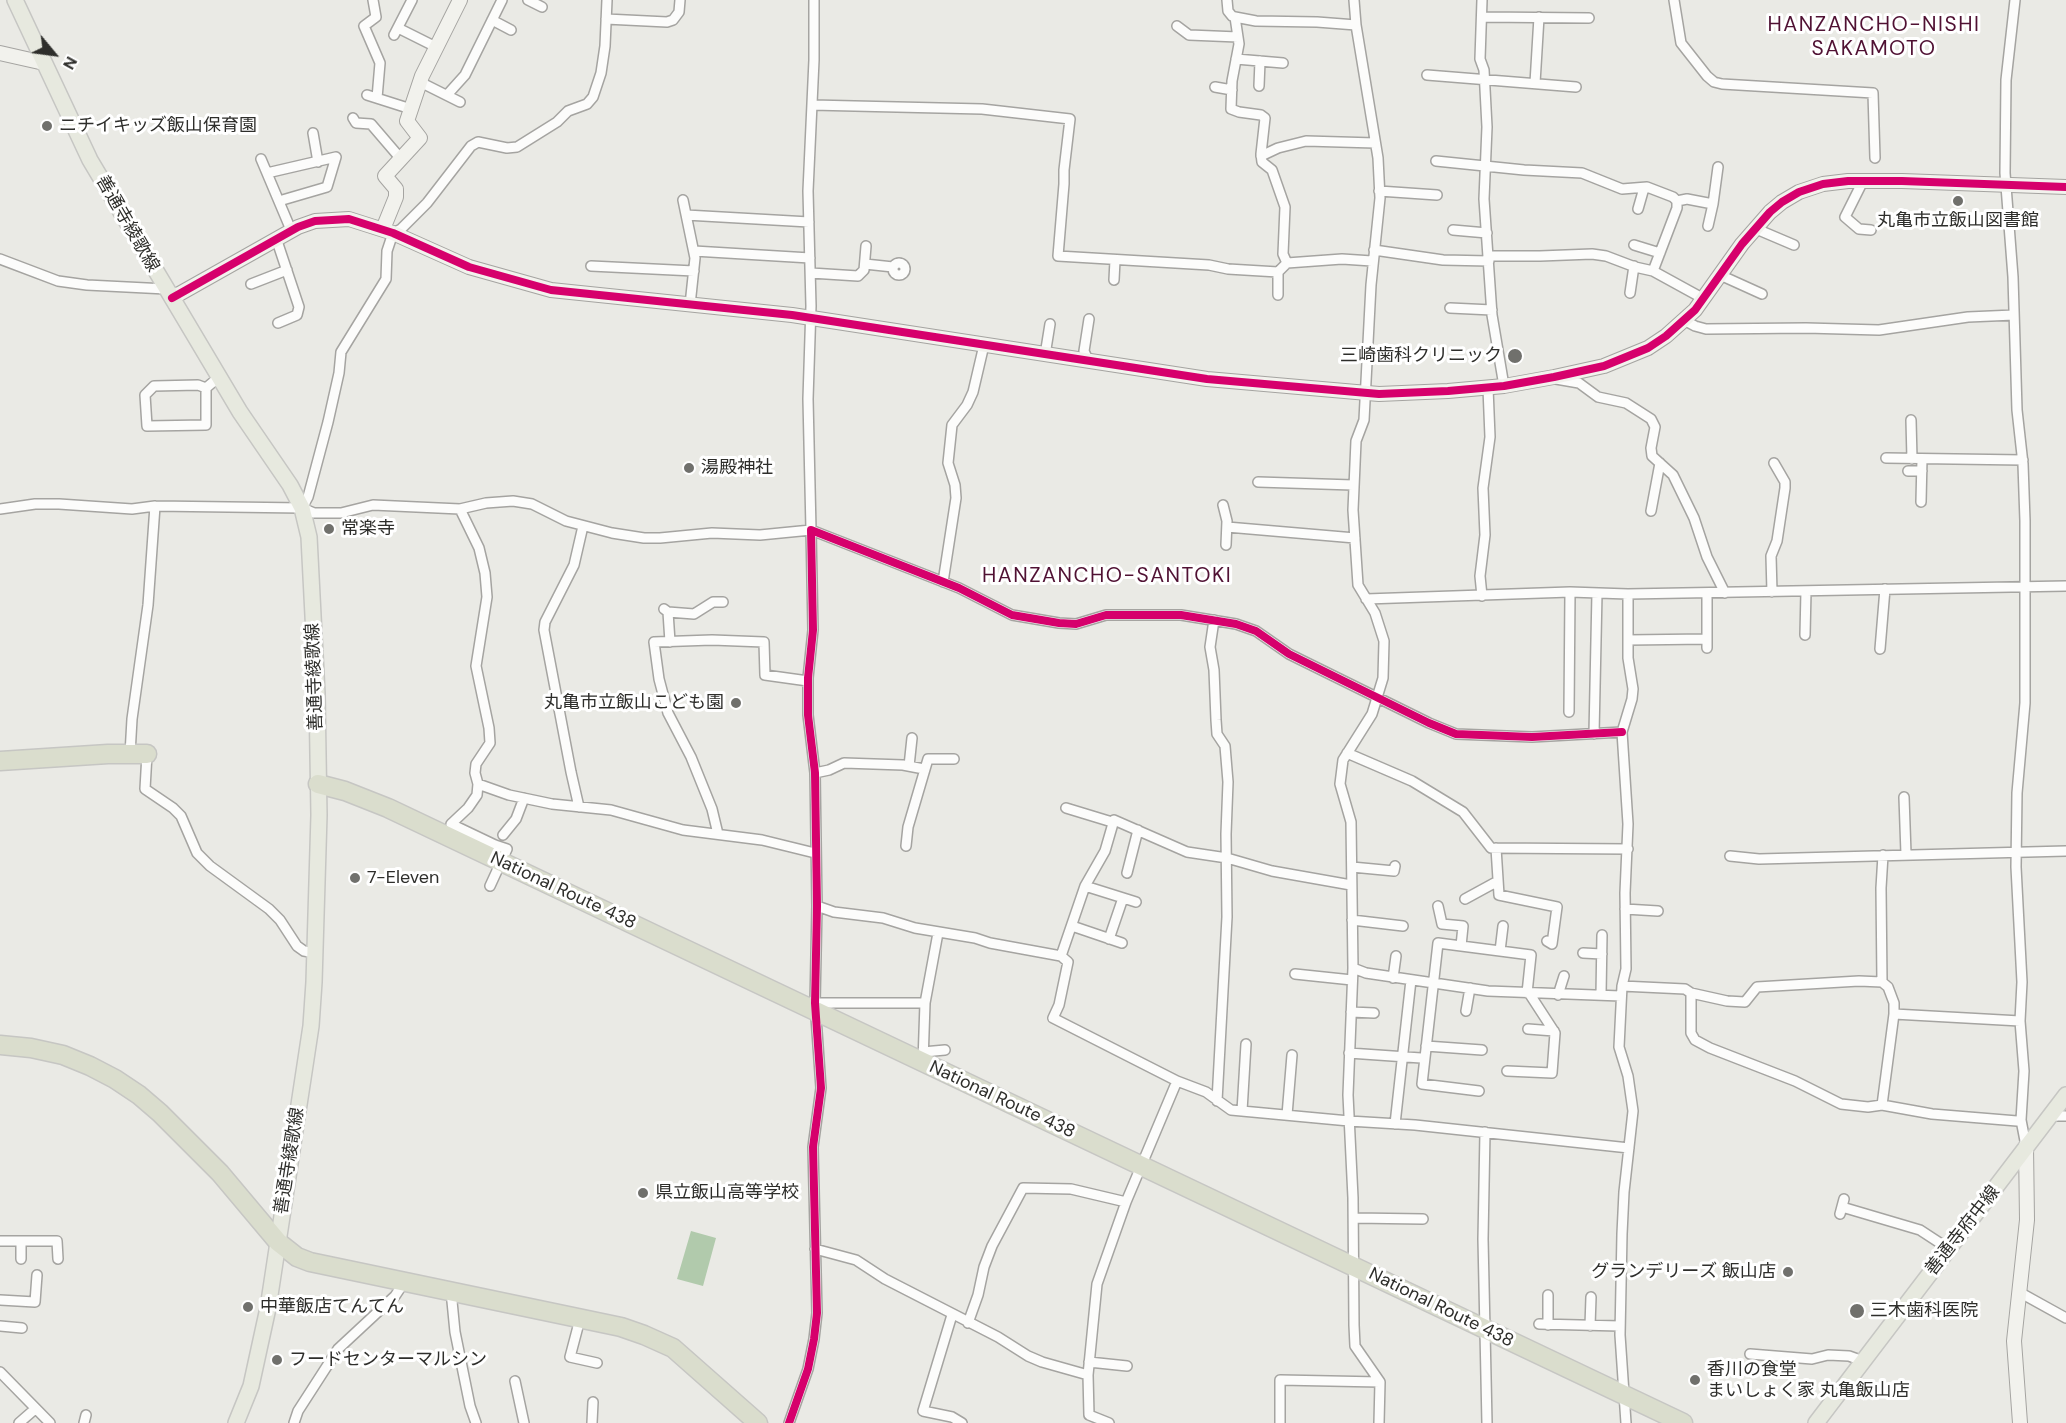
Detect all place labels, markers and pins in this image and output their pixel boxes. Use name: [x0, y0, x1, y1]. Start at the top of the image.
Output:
place label: ニチイキッズ飯山保育園: [59, 115, 257, 137]
marker: ニチイキッズ飯山保育園: [40, 119, 54, 133]
marker: 丸亀市立飯山図書館: [1951, 194, 1965, 208]
place label: 丸亀市立飯山図書館: [1877, 210, 2039, 232]
place label: 三崎歯科クリニック: [1340, 345, 1502, 367]
marker: 三崎歯科クリニック: [1506, 347, 1524, 365]
place label: 湯殿神社: [701, 457, 773, 479]
marker: 湯殿神社: [682, 461, 696, 475]
place label: 常楽寺: [341, 518, 395, 540]
marker: 常楽寺: [322, 522, 336, 536]
place label: 丸亀市立飯山こども園: [544, 692, 724, 714]
marker: 丸亀市立飯山こども園: [729, 696, 743, 710]
place label: 7-Eleven: [367, 867, 439, 889]
marker: 7-Eleven: [348, 871, 362, 885]
place label: 県立飯山高等学校: [655, 1182, 799, 1204]
marker: 県立飯山高等学校: [636, 1186, 650, 1200]
place label: グランデリーズ 飯山店: [1591, 1261, 1776, 1283]
marker: グランデリーズ 飯山店: [1781, 1265, 1795, 1279]
place label: 中華飯店てんてん: [260, 1296, 404, 1318]
marker: 中華飯店てんてん: [241, 1300, 255, 1314]
place label: 三木歯科医院: [1870, 1300, 1978, 1322]
marker: 三木歯科医院: [1848, 1302, 1866, 1320]
place label: フードセンターマルシン: [289, 1349, 487, 1371]
marker: フードセンターマルシン: [270, 1353, 284, 1367]
place label: 香川の食堂 まいしょく家 丸亀飯山店: [1707, 1359, 1910, 1402]
marker: 香川の食堂 まいしょく家 丸亀飯山店: [1688, 1373, 1702, 1387]

